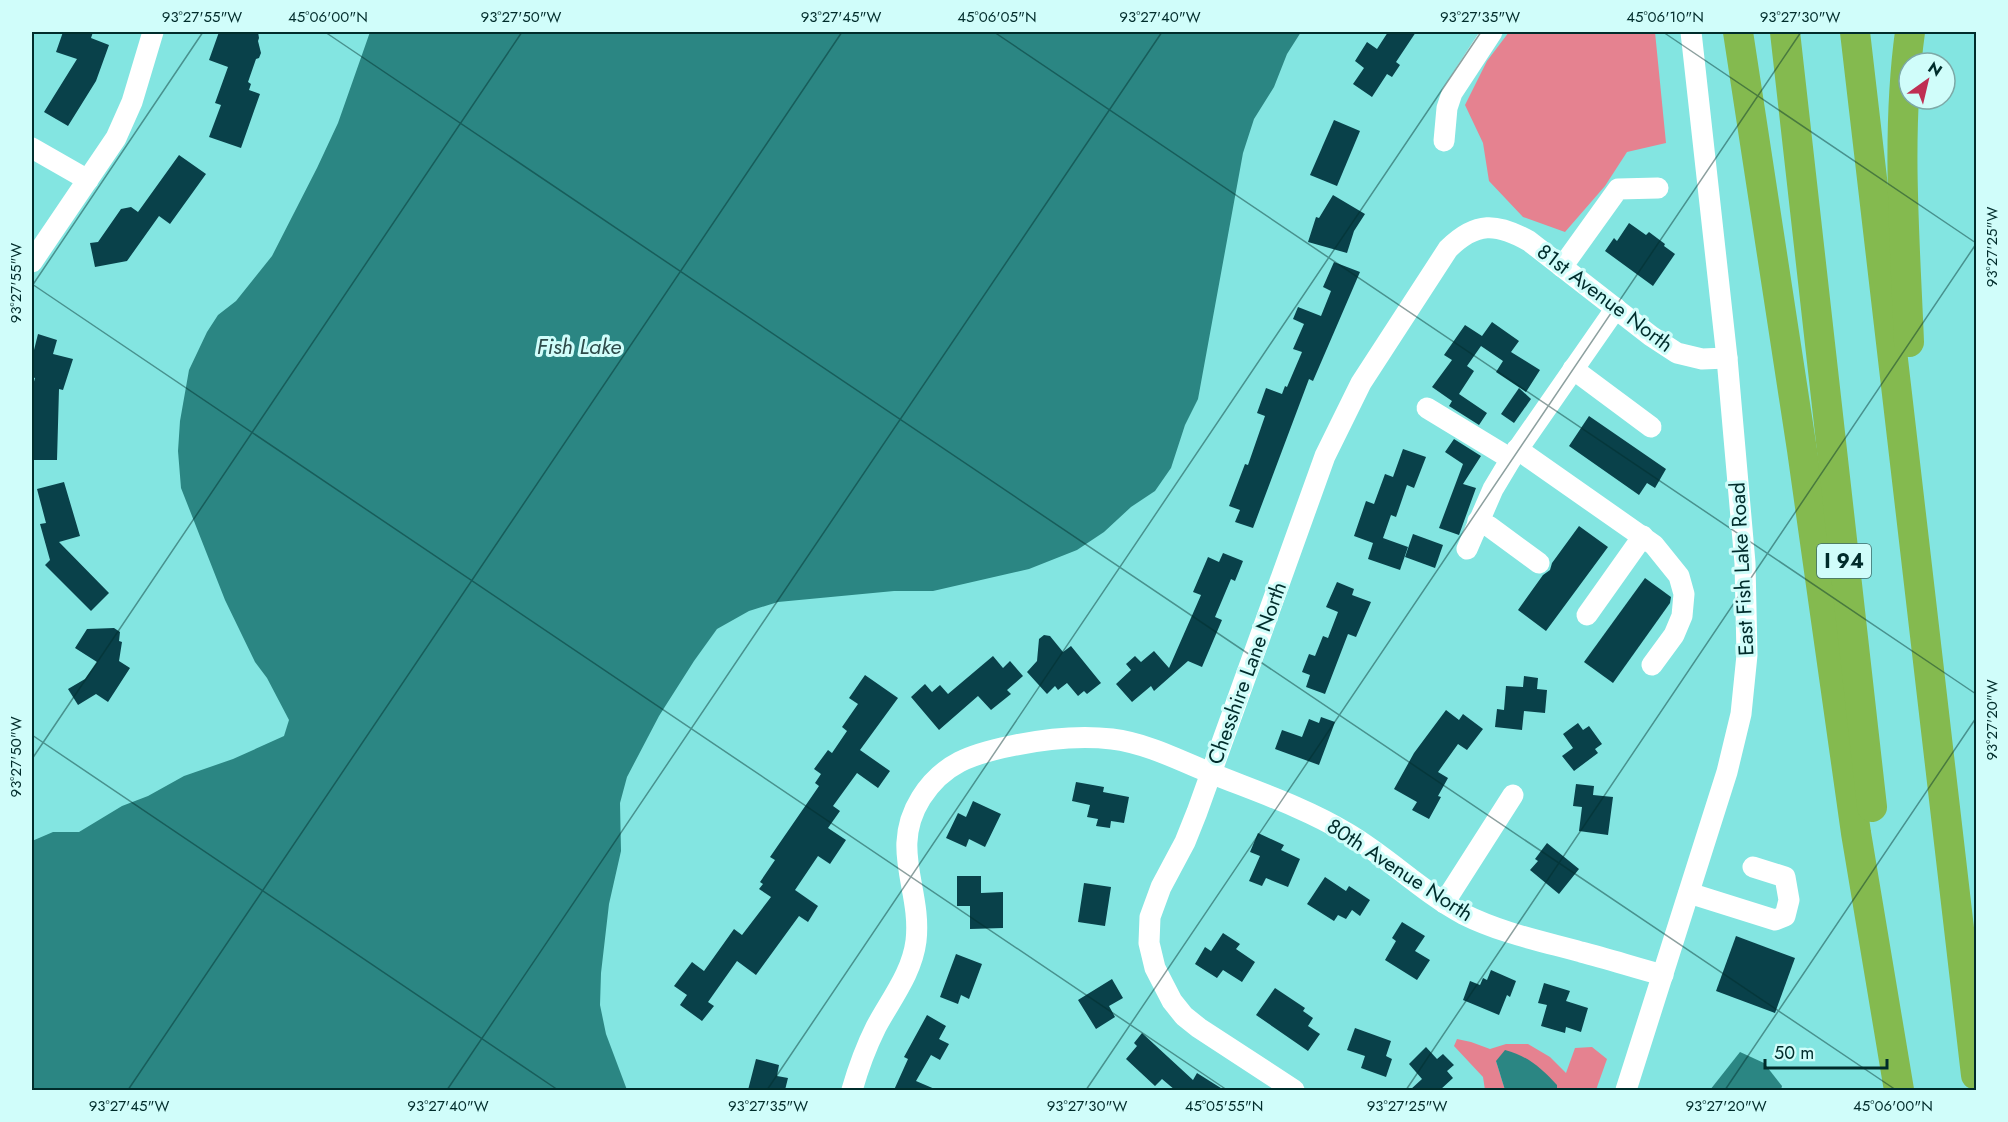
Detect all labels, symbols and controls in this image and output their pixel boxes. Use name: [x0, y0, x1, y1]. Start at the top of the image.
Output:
text: 93°27'55"W: [162, 6, 242, 28]
text: 45°06'00"N: [288, 6, 368, 28]
text: 93°27'50"W: [481, 6, 562, 28]
text: 93°27'45"W: [801, 6, 882, 28]
text: 45°06'05"N: [957, 6, 1037, 28]
text: 93°27'40"W: [1119, 6, 1201, 28]
text: 93°27'35"W: [1440, 6, 1520, 28]
text: 45°06'10"N: [1626, 6, 1704, 28]
text: 93°27'30"W: [1760, 6, 1840, 28]
north arrow: [1897, 51, 1957, 111]
text: N: [1923, 56, 1947, 82]
text: 93°27'25"W: [1981, 207, 2003, 287]
street label: 81st Avenue North: [1531, 237, 1679, 359]
text: 93°27'55"W: [5, 243, 27, 323]
water label: Fish Lake: [537, 330, 621, 362]
street label: East Fish Lake Road: [1722, 481, 1762, 657]
road number: I 94: [1817, 544, 1871, 578]
street label: Chesshire Lane North: [1200, 577, 1294, 769]
text: 93°27'20"W: [1981, 679, 2003, 761]
text: 93°27'50"W: [5, 716, 27, 797]
street label: 80th Avenue North: [1321, 811, 1479, 929]
scale bar: [1765, 1032, 1886, 1070]
text: 50 m: [1774, 1040, 1814, 1066]
text: 93°27'45"W: [89, 1095, 170, 1117]
text: 93°27'40"W: [407, 1095, 489, 1117]
text: 93°27'35"W: [728, 1095, 808, 1117]
text: 93°27'30"W: [1047, 1095, 1127, 1117]
text: 45°05'55"N: [1185, 1095, 1263, 1117]
text: 93°27'25"W: [1367, 1095, 1447, 1117]
text: 93°27'20"W: [1685, 1095, 1767, 1117]
text: 45°06'00"N: [1853, 1095, 1933, 1117]

